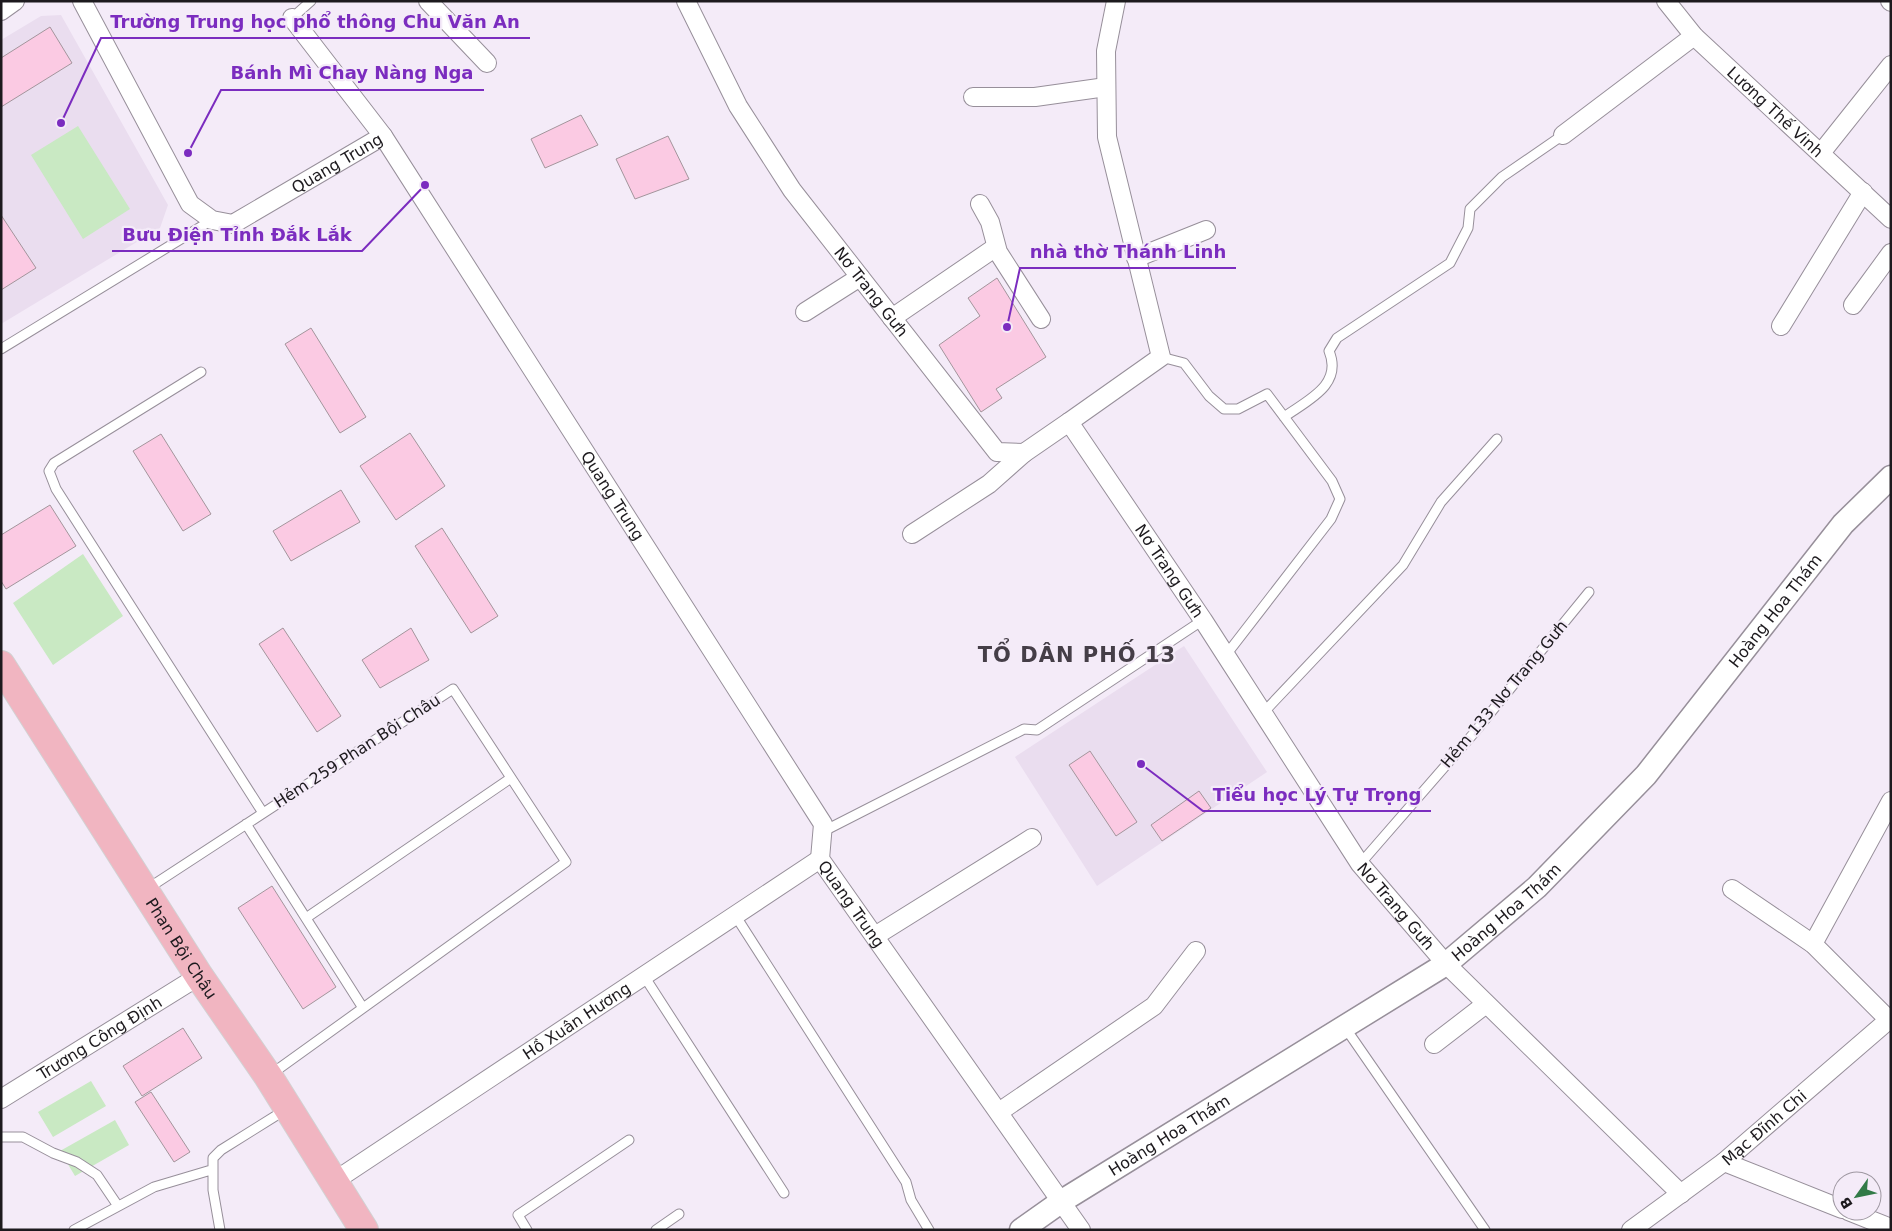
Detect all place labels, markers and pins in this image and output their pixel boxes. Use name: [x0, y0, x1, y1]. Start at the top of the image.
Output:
callout: Trường Trung học phổ thông Chu Văn An: [101, 5, 530, 38]
callout: Bánh Mì Chay Nàng Nga: [221, 57, 484, 90]
callout: Bưu Điện Tỉnh Đắk Lắk: [112, 218, 362, 251]
callout: nhà thờ Thánh Linh: [1020, 235, 1236, 268]
callout: Tiểu học Lý Tự Trọng: [1203, 778, 1431, 811]

